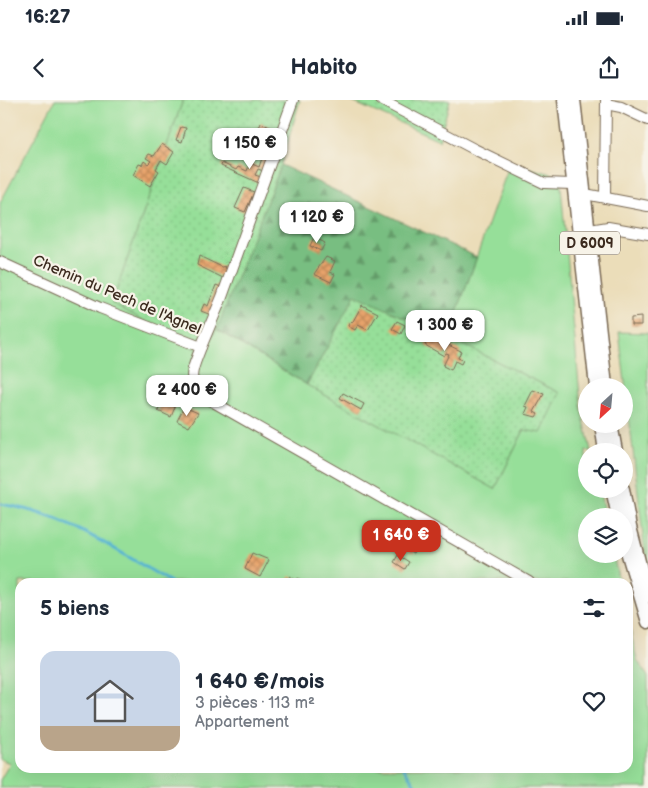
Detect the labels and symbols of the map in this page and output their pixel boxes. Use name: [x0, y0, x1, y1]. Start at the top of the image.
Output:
pin: 1 150 €: [204, 128, 296, 170]
pin: 1 120 €: [271, 202, 363, 244]
road number: D 6009: [560, 232, 620, 254]
street label: Chemin du Pech de l'Agnel: [30, 251, 204, 339]
pin: 1 300 €: [399, 310, 491, 352]
pin: 2 400 €: [141, 374, 233, 417]
north arrow: [578, 378, 632, 432]
pin: 1 640 €: [355, 520, 447, 562]

